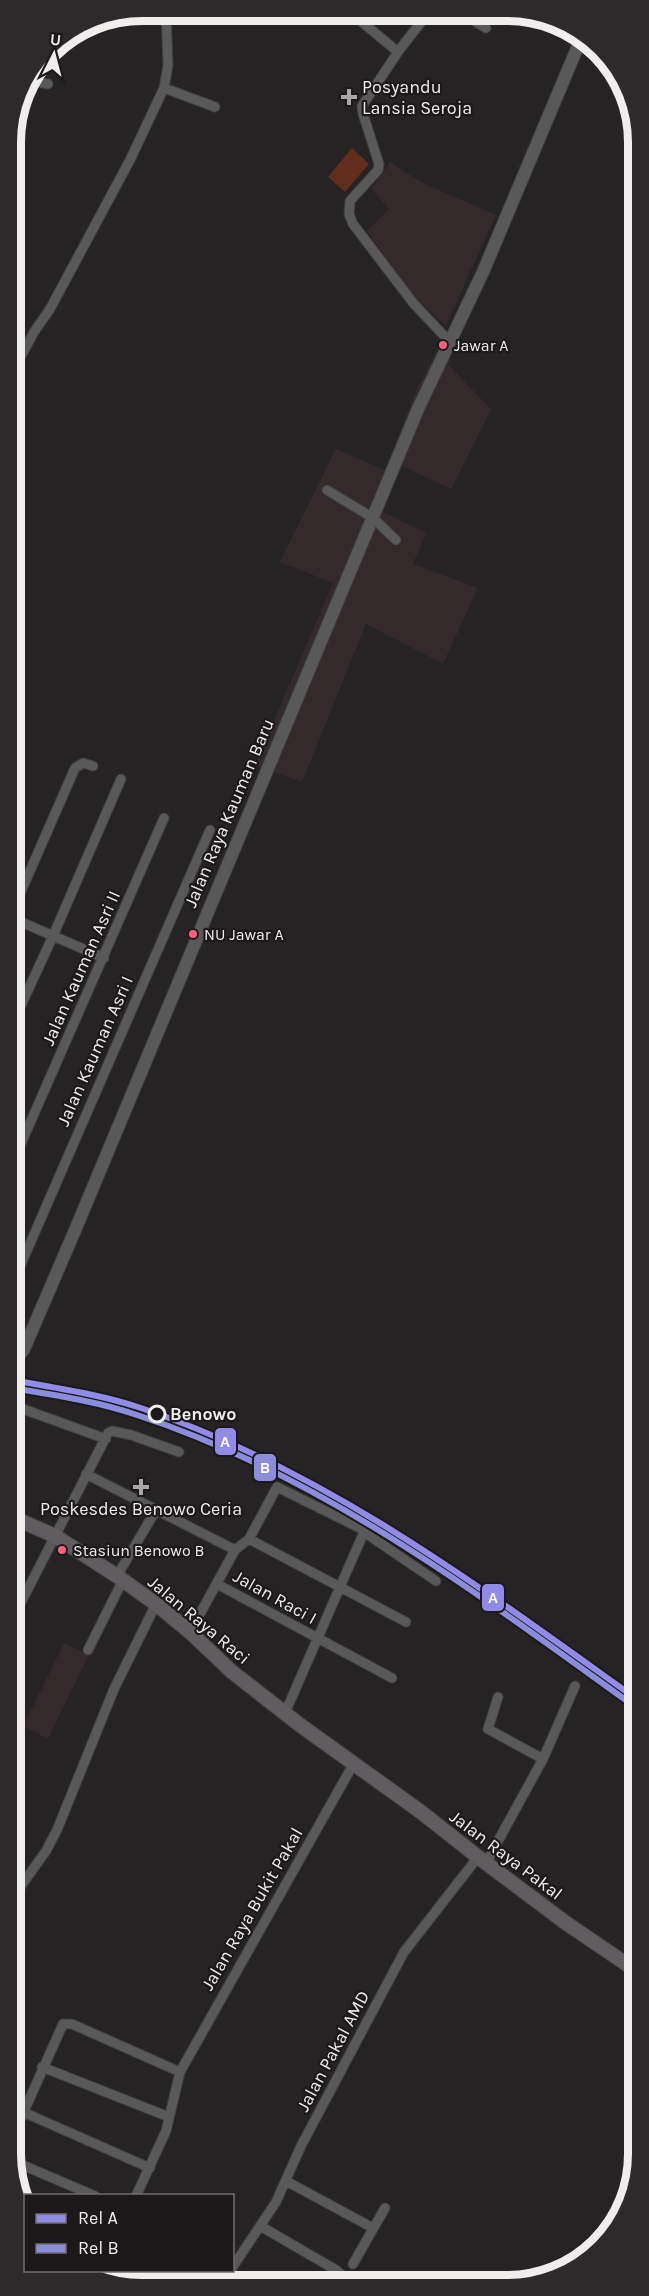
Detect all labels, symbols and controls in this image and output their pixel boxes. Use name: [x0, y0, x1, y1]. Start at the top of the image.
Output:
north arrow: [24, 24, 84, 84]
text: U: [49, 30, 62, 50]
place label: Posyandu Lansia Seroja: [362, 76, 472, 119]
marker: Posyandu Lansia Seroja: [340, 88, 358, 106]
place label: Jawar A: [454, 336, 508, 355]
marker: Jawar A: [437, 339, 449, 351]
street label: Jalan Raya Kauman Baru: [179, 715, 279, 911]
street label: Jalan Kauman Asri II: [37, 887, 125, 1049]
place label: NU Jawar A: [204, 925, 284, 944]
marker: NU Jawar A: [187, 928, 199, 940]
street label: Jalan Kauman Asri I: [52, 973, 138, 1129]
place label: Benowo: [170, 1403, 236, 1425]
marker: Benowo: [148, 1405, 166, 1423]
line badge: A: [214, 1427, 237, 1456]
text: A: [220, 1432, 230, 1451]
line badge: B: [253, 1453, 277, 1482]
text: B: [260, 1458, 270, 1477]
marker: Poskesdes Benowo Ceria: [132, 1478, 150, 1496]
place label: Poskesdes Benowo Ceria: [40, 1498, 242, 1520]
place label: Stasiun Benowo B: [73, 1541, 204, 1560]
marker: Stasiun Benowo B: [56, 1544, 68, 1556]
street label: Jalan Raci I: [229, 1565, 321, 1629]
street label: Jalan Raya Raci: [144, 1571, 254, 1669]
line badge: A: [481, 1583, 505, 1612]
text: A: [488, 1588, 498, 1607]
street label: Jalan Raya Pakal: [445, 1805, 567, 1905]
street label: Jalan Raya Bukit Pakal: [196, 1824, 308, 1994]
street label: Jalan Pakal AMD: [292, 1987, 374, 2115]
legend: [24, 2194, 234, 2272]
text: Rel A: [78, 2207, 118, 2229]
text: Rel B: [78, 2237, 119, 2259]

